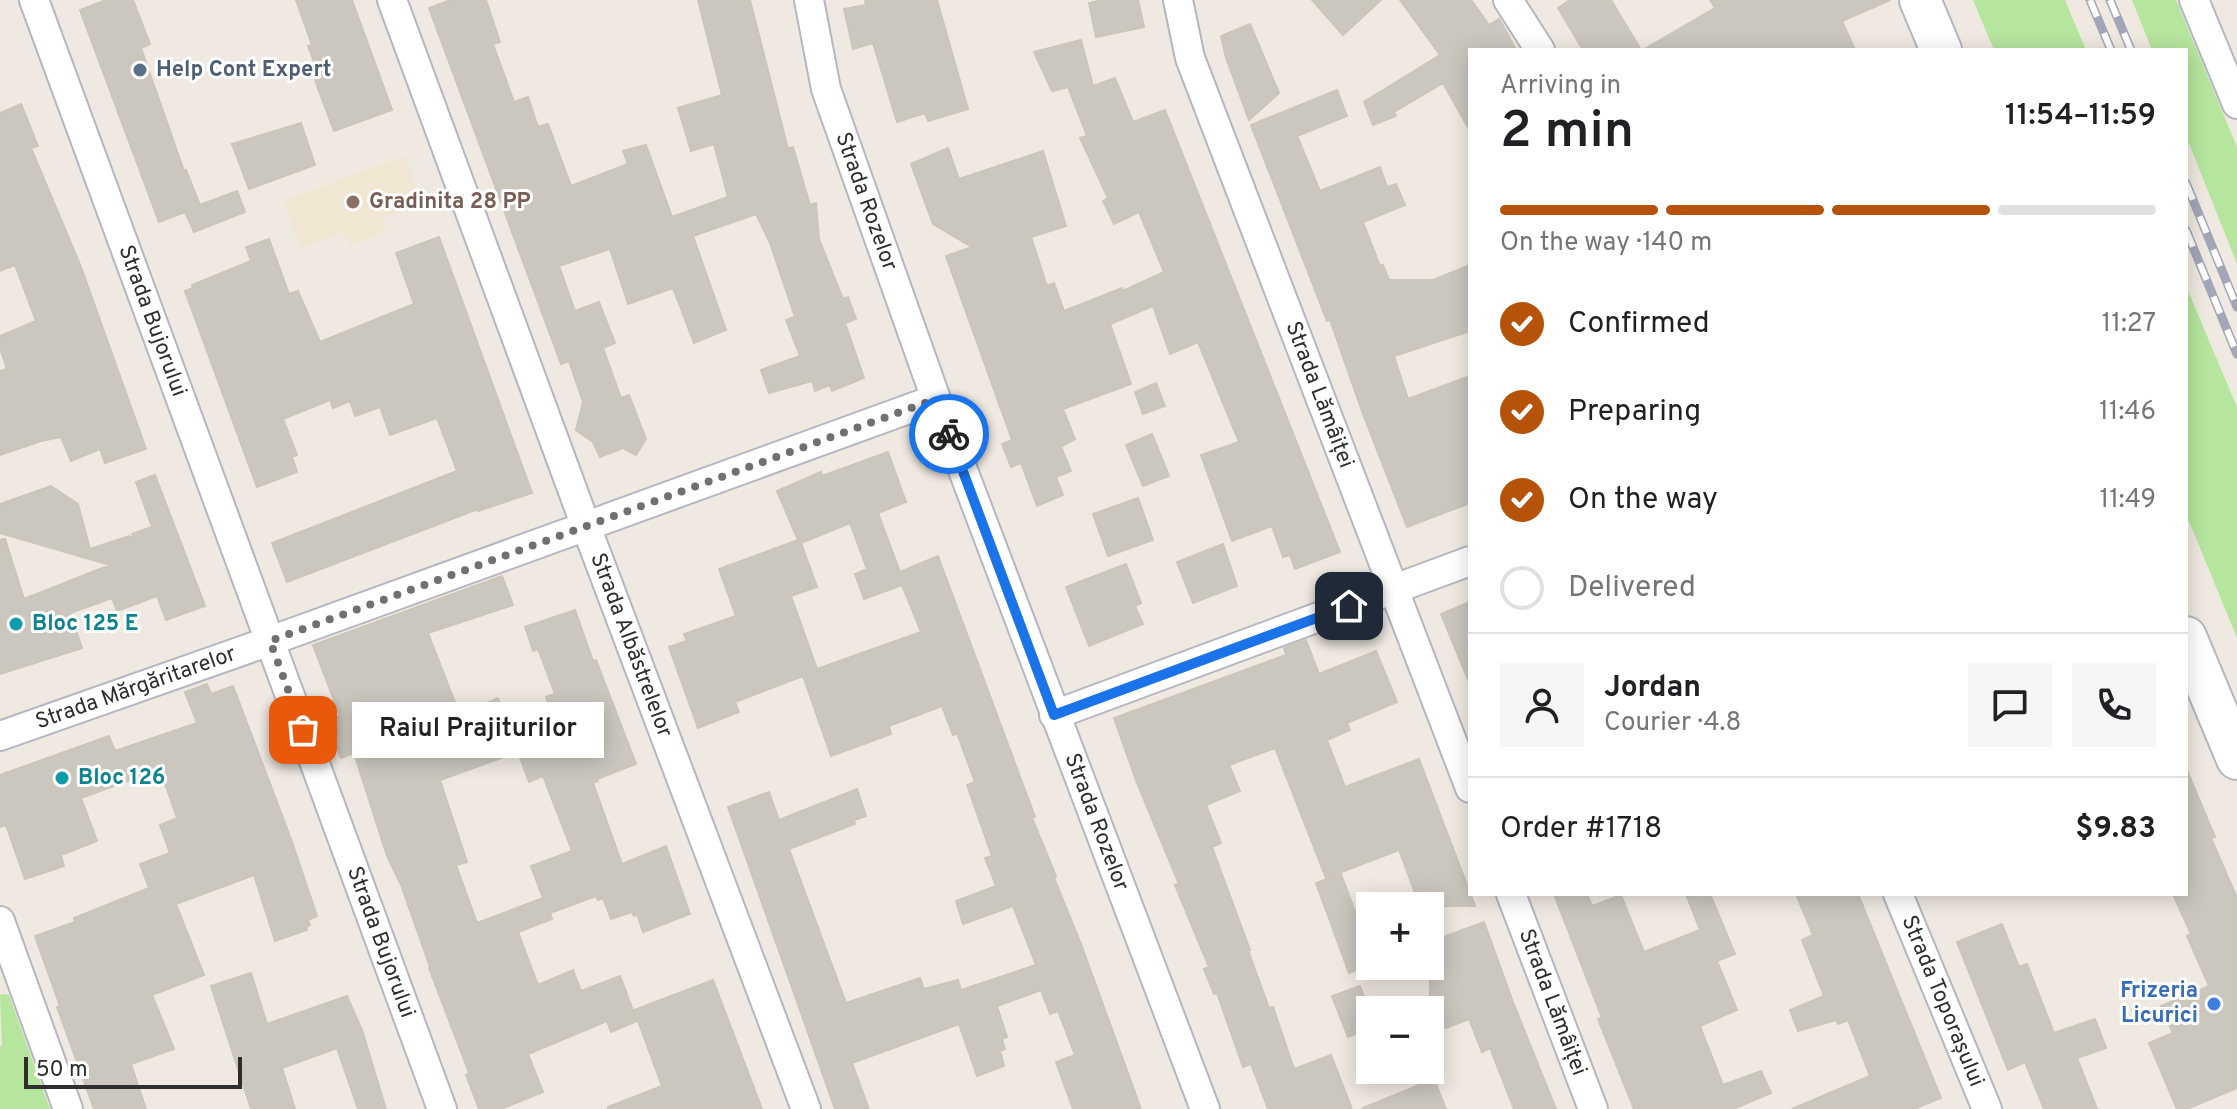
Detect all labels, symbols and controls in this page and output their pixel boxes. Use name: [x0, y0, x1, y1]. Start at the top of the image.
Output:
place label: Help Cont Expert: [156, 57, 331, 84]
marker: Help Cont Expert: [131, 61, 149, 79]
text: Arriving in: [1500, 70, 1621, 103]
text: 11:54–11:59: [2005, 98, 2156, 135]
text: 2 min: [1500, 100, 1634, 166]
street label: Strada Rozelor: [829, 129, 903, 275]
place label: Gradinita 28 PP: [369, 189, 531, 216]
marker: Gradinita 28 PP: [344, 193, 362, 211]
text: On the way · 140 m: [1500, 227, 1712, 260]
street label: Strada Bujorului: [112, 242, 192, 400]
icon: check: [1500, 302, 1544, 346]
text: Confirmed: [1568, 306, 1710, 343]
text: 11:27: [2102, 308, 2156, 341]
street label: Strada Lămâiței: [1279, 318, 1360, 472]
icon: check: [1500, 390, 1544, 434]
courier: [909, 394, 989, 474]
text: Preparing: [1568, 394, 1701, 431]
text: 11:46: [2099, 396, 2156, 429]
icon: bike: [927, 412, 971, 456]
icon: check: [1500, 478, 1544, 522]
text: On the way: [1568, 482, 1718, 519]
text: 11:49: [2099, 484, 2156, 517]
street label: Strada Albăstrelelor: [584, 549, 678, 742]
text: Delivered: [1568, 570, 1696, 607]
pin: [1315, 572, 1383, 640]
icon: home: [1327, 584, 1371, 628]
place label: Bloc 125 E: [32, 611, 139, 638]
marker: Bloc 125 E: [7, 615, 25, 633]
street label: Strada Mărgăritarelor: [32, 640, 240, 736]
button: person: [1500, 663, 1584, 747]
button: chat: [1968, 663, 2052, 747]
button: phone: [2072, 663, 2156, 747]
text: Jordan: [1604, 670, 1701, 707]
pin: [269, 696, 337, 764]
callout: Raiul Prajiturilor: [351, 702, 603, 758]
text: Courier · 4.8: [1604, 707, 1741, 740]
icon: bag: [281, 708, 325, 752]
text: Raiul Prajiturilor: [379, 713, 577, 746]
street label: Strada Rozelor: [1058, 750, 1135, 895]
place label: Bloc 126: [78, 765, 165, 792]
marker: Bloc 126: [53, 769, 71, 787]
text: Order #1718: [1500, 811, 1662, 848]
text: $9.83: [2075, 811, 2156, 848]
street label: Strada Bujorului: [340, 863, 421, 1022]
map controls: [1356, 892, 1444, 1084]
button: +: [1356, 892, 1444, 980]
street label: Strada Toporașului: [1895, 912, 1990, 1091]
street label: Strada Lămâiței: [1512, 925, 1593, 1080]
place label: Frizeria Licurici: [2120, 978, 2198, 1030]
marker: Frizeria Licurici: [2205, 995, 2223, 1013]
button: −: [1356, 996, 1444, 1084]
scale bar: [24, 1053, 242, 1089]
text: 50 m: [36, 1057, 88, 1084]

